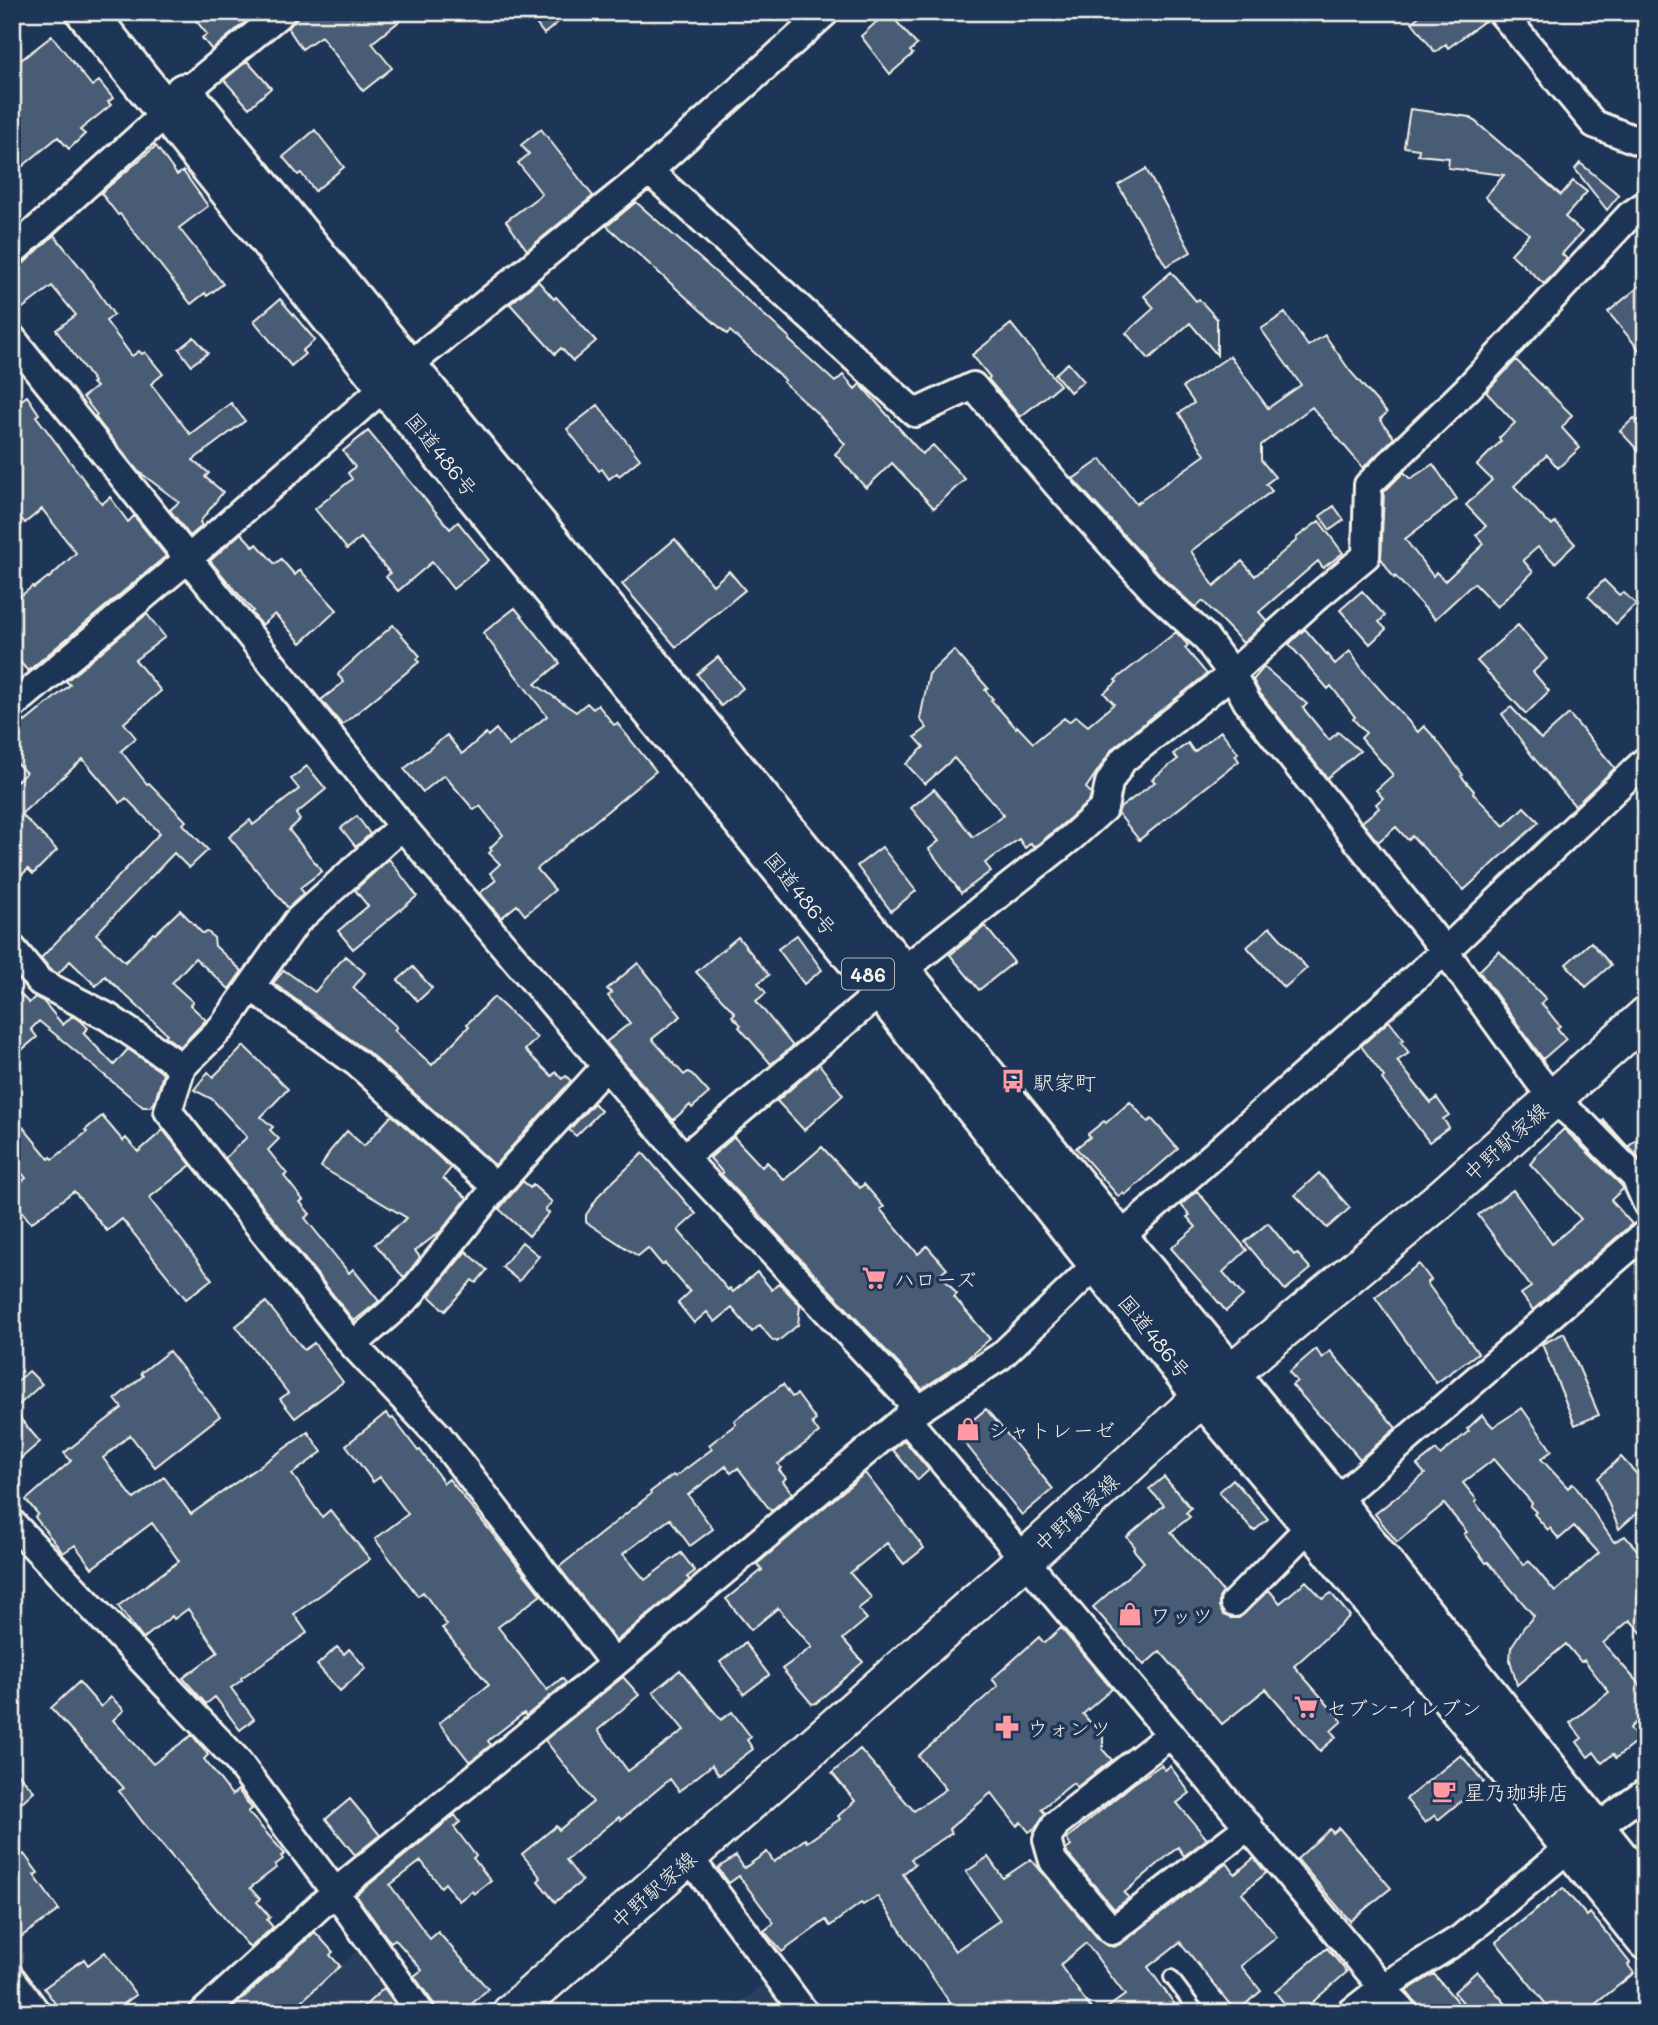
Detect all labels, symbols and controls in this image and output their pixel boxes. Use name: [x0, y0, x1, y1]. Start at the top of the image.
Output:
street label: 国道486号: [400, 406, 484, 502]
street label: 国道486号: [759, 845, 843, 941]
road number: 486: [842, 958, 894, 990]
bus stop icon: 駅家町: [999, 1067, 1027, 1095]
place label: 駅家町: [1033, 1068, 1096, 1095]
street label: 中野駅家線: [1457, 1096, 1553, 1186]
supermarket icon: ハローズ: [860, 1264, 888, 1292]
place label: ハローズ: [894, 1265, 976, 1292]
street label: 国道486号: [1113, 1288, 1197, 1384]
shop icon: シャトレーゼ: [954, 1415, 982, 1443]
place label: シャトレーゼ: [988, 1416, 1115, 1443]
street label: 中野駅家線: [1028, 1467, 1124, 1557]
shop icon: ワッツ: [1116, 1600, 1144, 1628]
place label: ワッツ: [1150, 1601, 1213, 1628]
supermarket icon: セブン-イレブン: [1292, 1693, 1320, 1721]
place label: セブン-イレブン: [1326, 1694, 1482, 1721]
pharmacy icon: ウォンツ: [993, 1713, 1021, 1741]
place label: ウォンツ: [1027, 1714, 1111, 1741]
cafe icon: 星乃珈琲店: [1430, 1777, 1458, 1805]
place label: 星乃珈琲店: [1464, 1778, 1569, 1805]
street label: 中野駅家線: [605, 1844, 701, 1934]

